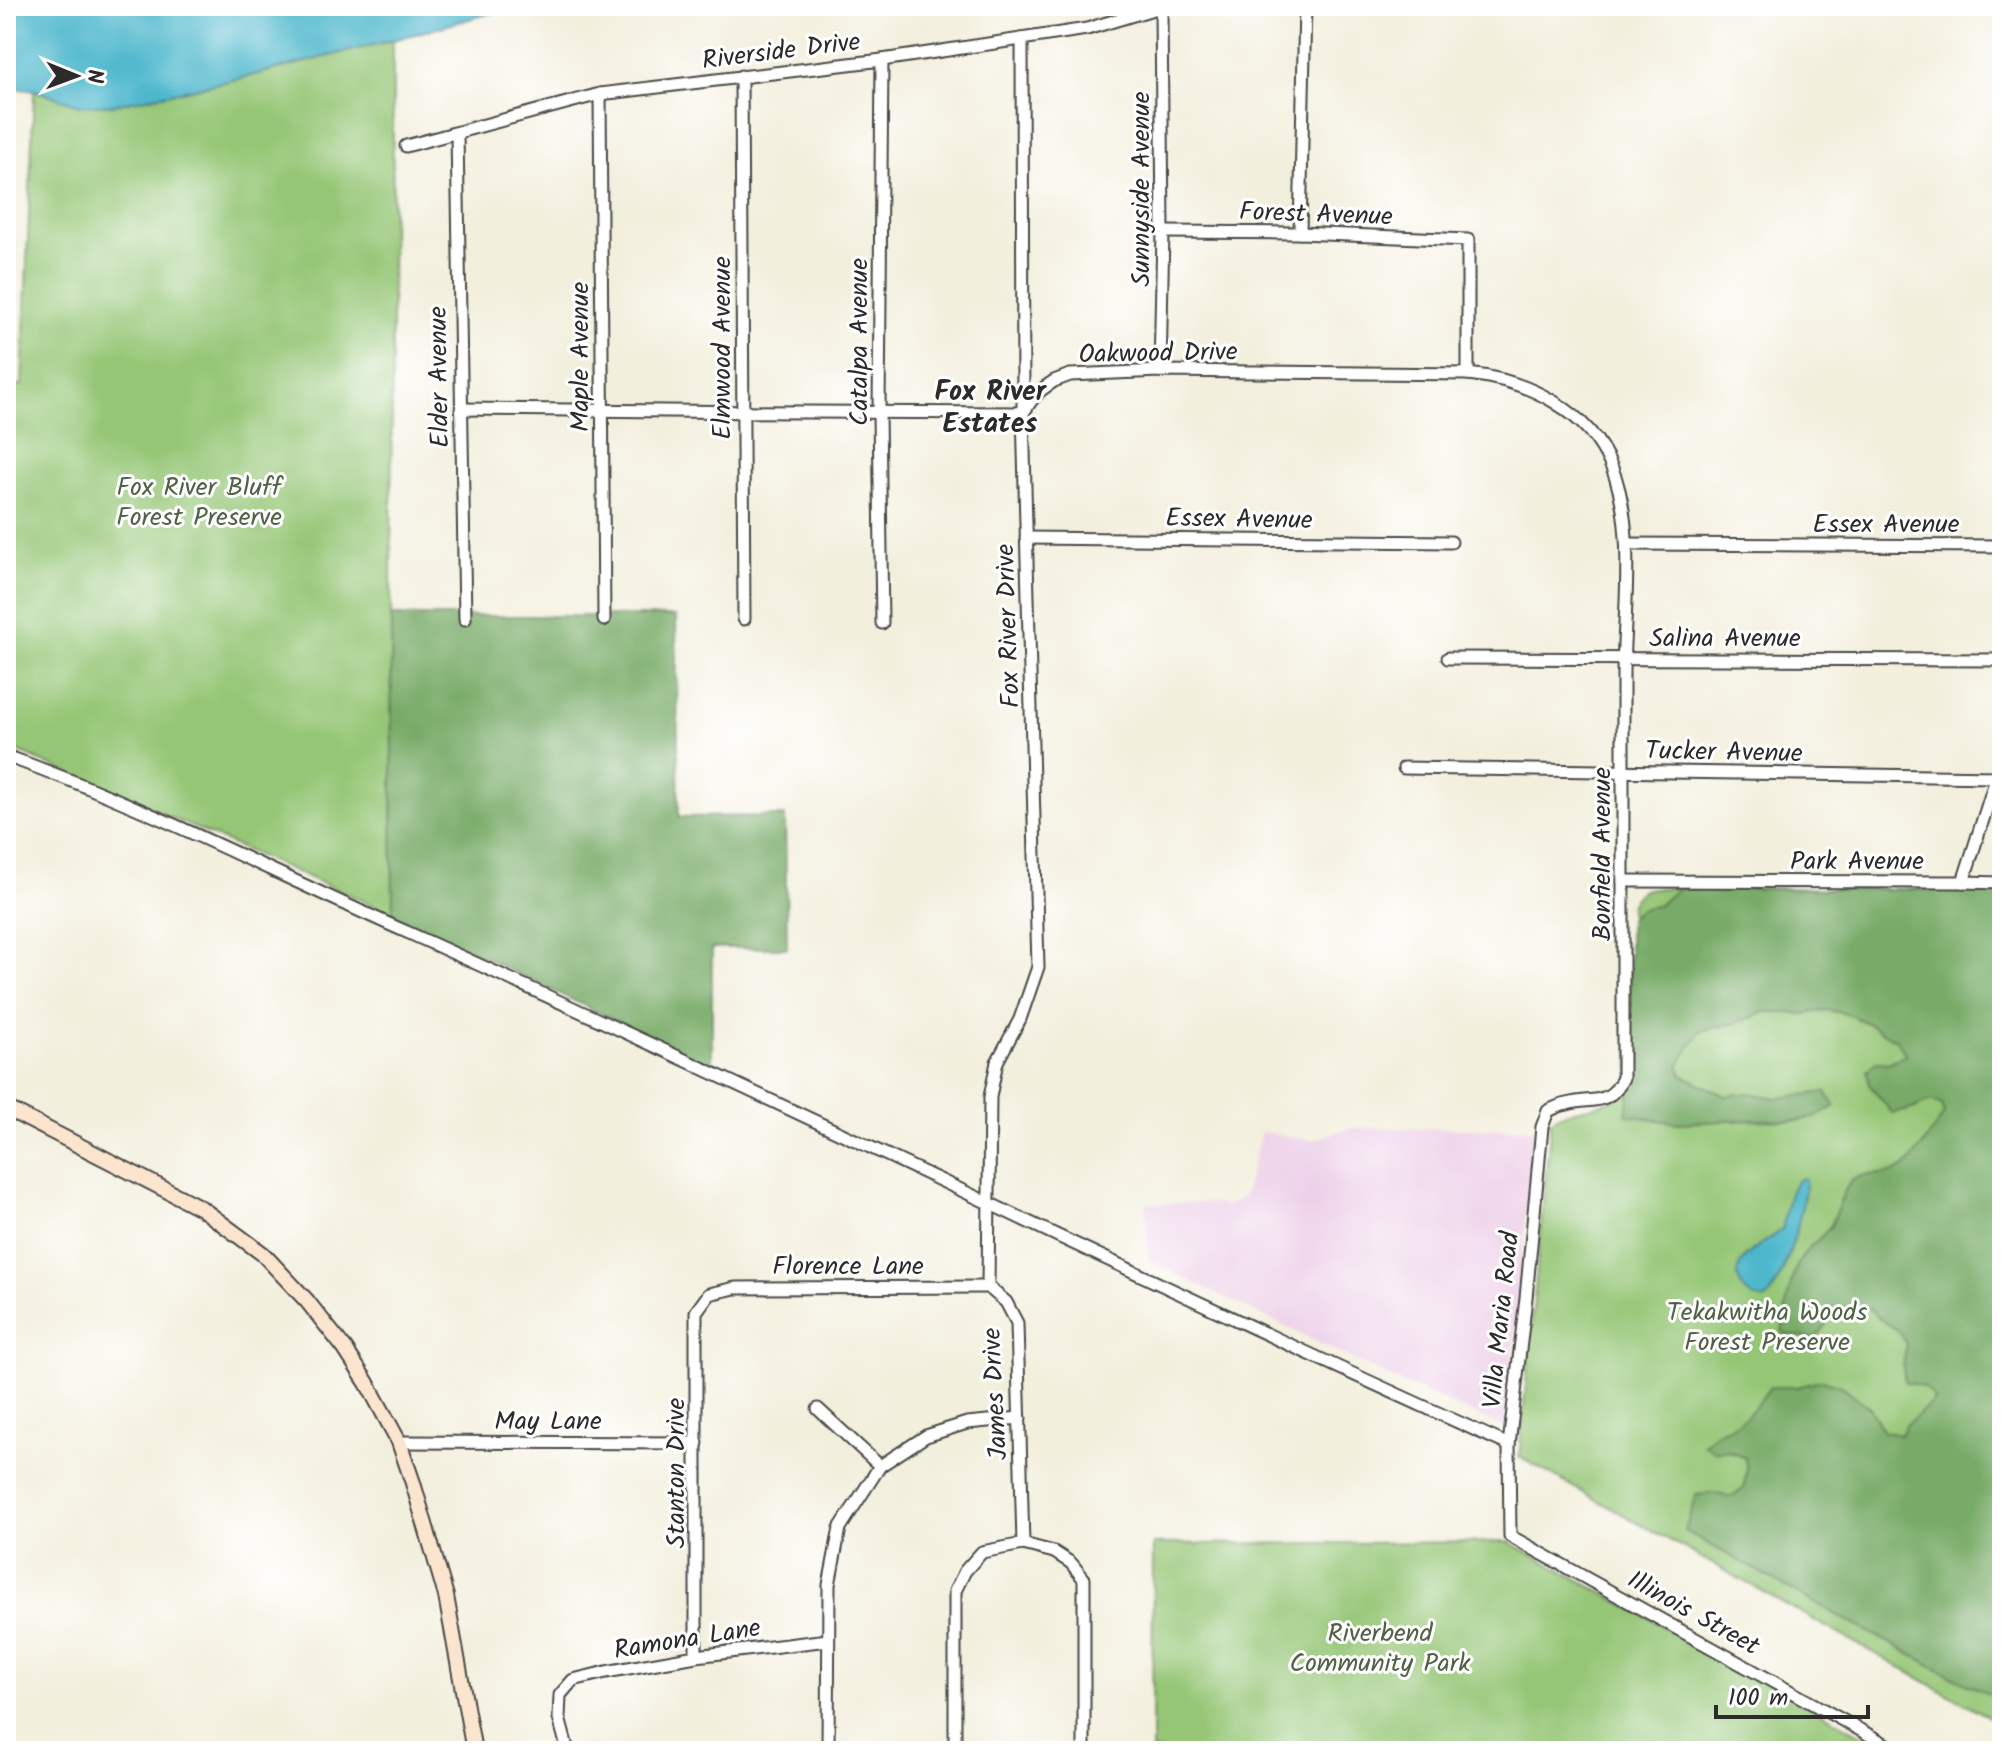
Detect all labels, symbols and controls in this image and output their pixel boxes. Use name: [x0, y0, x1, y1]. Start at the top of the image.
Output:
street label: Riverside Drive: [700, 21, 863, 83]
north arrow: [36, 36, 116, 116]
text: N: [76, 69, 111, 84]
street label: Sunnyside Avenue: [1121, 91, 1163, 287]
street label: Forest Avenue: [1238, 191, 1394, 239]
street label: Elmwood Avenue: [702, 256, 744, 440]
street label: Catalpa Avenue: [839, 258, 881, 426]
street label: Maple Avenue: [560, 282, 602, 432]
street label: Elder Avenue: [418, 305, 462, 448]
street label: Oakwood Drive: [1078, 332, 1238, 376]
district label: Fox River Estates: [934, 370, 1048, 447]
park label: Fox River Bluff Forest Preserve: [116, 467, 284, 539]
street label: Essex Avenue: [1165, 498, 1313, 542]
street label: Essex Avenue: [1812, 504, 1960, 546]
street label: Fox River Drive: [985, 543, 1033, 709]
street label: Salina Avenue: [1649, 618, 1801, 660]
street label: Tucker Avenue: [1645, 731, 1803, 775]
street label: Bonfield Avenue: [1582, 767, 1624, 941]
street label: Park Avenue: [1790, 841, 1924, 883]
street label: Villa Maria Road: [1472, 1229, 1532, 1411]
street label: Florence Lane: [772, 1246, 924, 1288]
park label: Tekakwitha Woods Forest Preserve: [1667, 1292, 1867, 1364]
street label: James Drive: [972, 1326, 1020, 1461]
street label: Stanton Drive: [656, 1398, 698, 1548]
street label: May Lane: [494, 1401, 602, 1443]
street label: Illinois Street: [1619, 1560, 1768, 1668]
street label: Ramona Lane: [611, 1608, 764, 1672]
park label: Riverbend Community Park: [1289, 1613, 1471, 1685]
scale bar: [1716, 1669, 1868, 1719]
text: 100 m: [1728, 1679, 1788, 1718]

